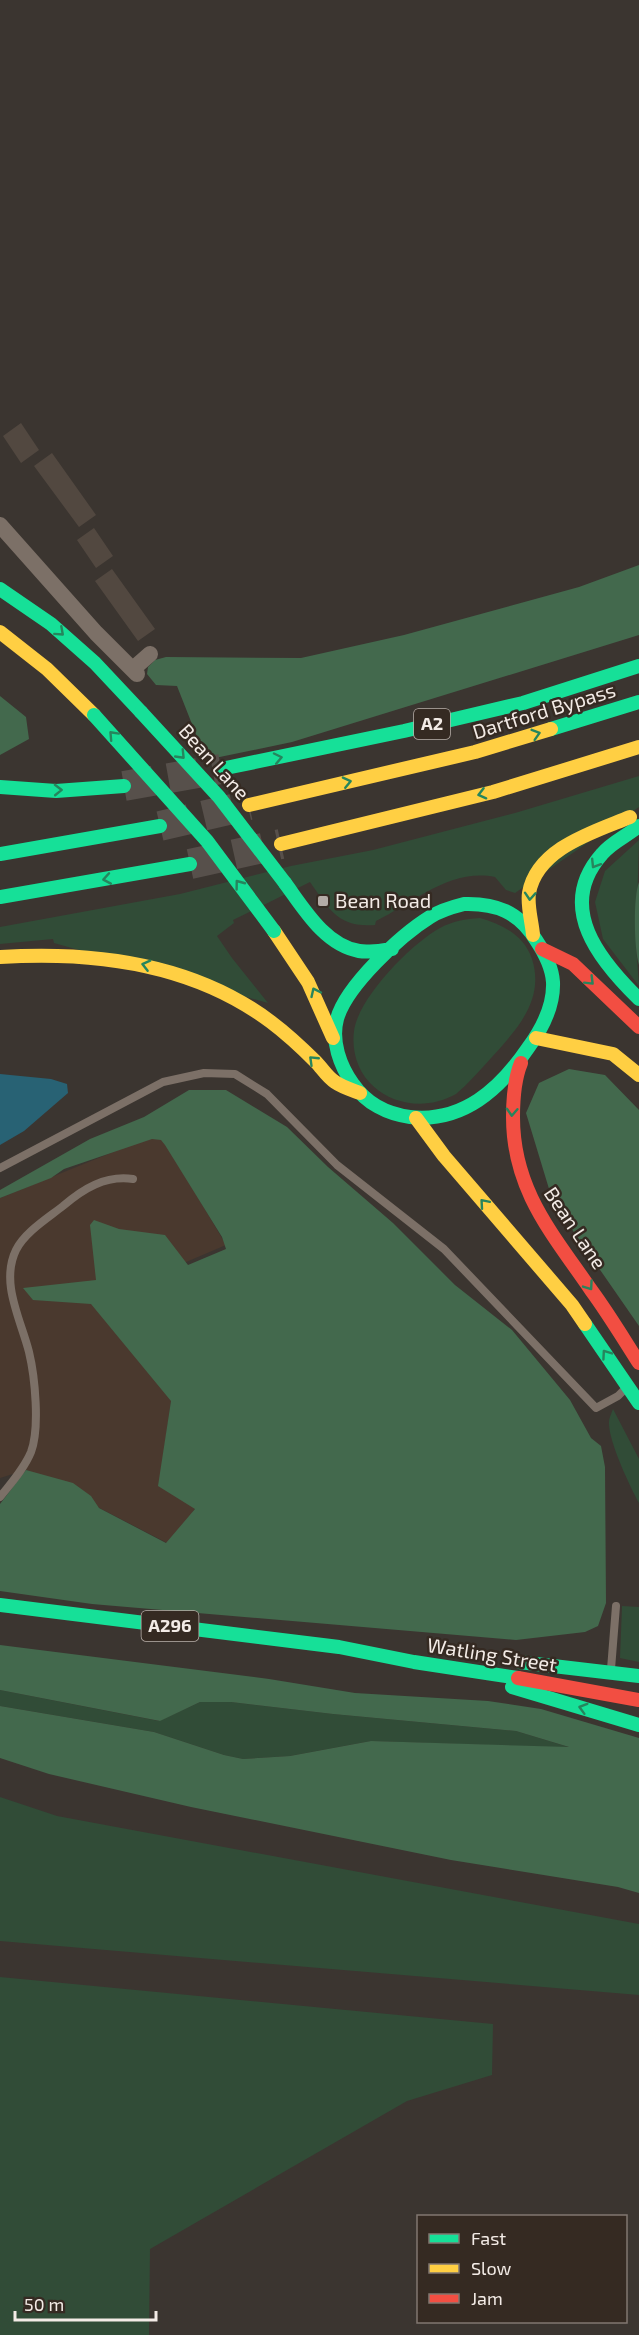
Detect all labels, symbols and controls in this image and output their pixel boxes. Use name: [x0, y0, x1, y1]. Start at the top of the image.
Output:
one-way arrow: [53, 625, 64, 636]
street label: Dartford Bypass: [469, 677, 618, 743]
road number: A2: [414, 709, 450, 739]
street label: Bean Lane: [174, 718, 255, 804]
one-way arrow: [530, 729, 541, 741]
one-way arrow: [109, 731, 120, 742]
one-way arrow: [173, 748, 184, 759]
one-way arrow: [273, 752, 283, 765]
one-way arrow: [342, 776, 352, 789]
one-way arrow: [54, 784, 63, 796]
one-way arrow: [478, 787, 488, 800]
one-way arrow: [592, 857, 603, 868]
one-way arrow: [103, 872, 113, 885]
one-way arrow: [235, 880, 246, 891]
place label: Bean Road: [335, 888, 431, 912]
one-way arrow: [524, 891, 537, 900]
marker: Bean Road: [316, 894, 330, 908]
one-way arrow: [141, 959, 151, 972]
one-way arrow: [583, 974, 594, 984]
one-way arrow: [310, 987, 322, 998]
one-way arrow: [310, 1056, 321, 1067]
one-way arrow: [506, 1108, 519, 1117]
street label: Bean Lane: [540, 1182, 612, 1273]
one-way arrow: [480, 1199, 491, 1210]
one-way arrow: [582, 1279, 593, 1290]
one-way arrow: [602, 1350, 613, 1361]
road number: A296: [142, 1611, 198, 1641]
street label: Watling Street: [426, 1632, 559, 1676]
one-way arrow: [578, 1702, 588, 1715]
legend: [417, 2215, 627, 2323]
text: Fast: [471, 2227, 506, 2249]
text: Slow: [471, 2257, 512, 2279]
scale bar: [15, 2284, 156, 2322]
text: Jam: [471, 2287, 503, 2309]
text: 50 m: [24, 2293, 64, 2315]

